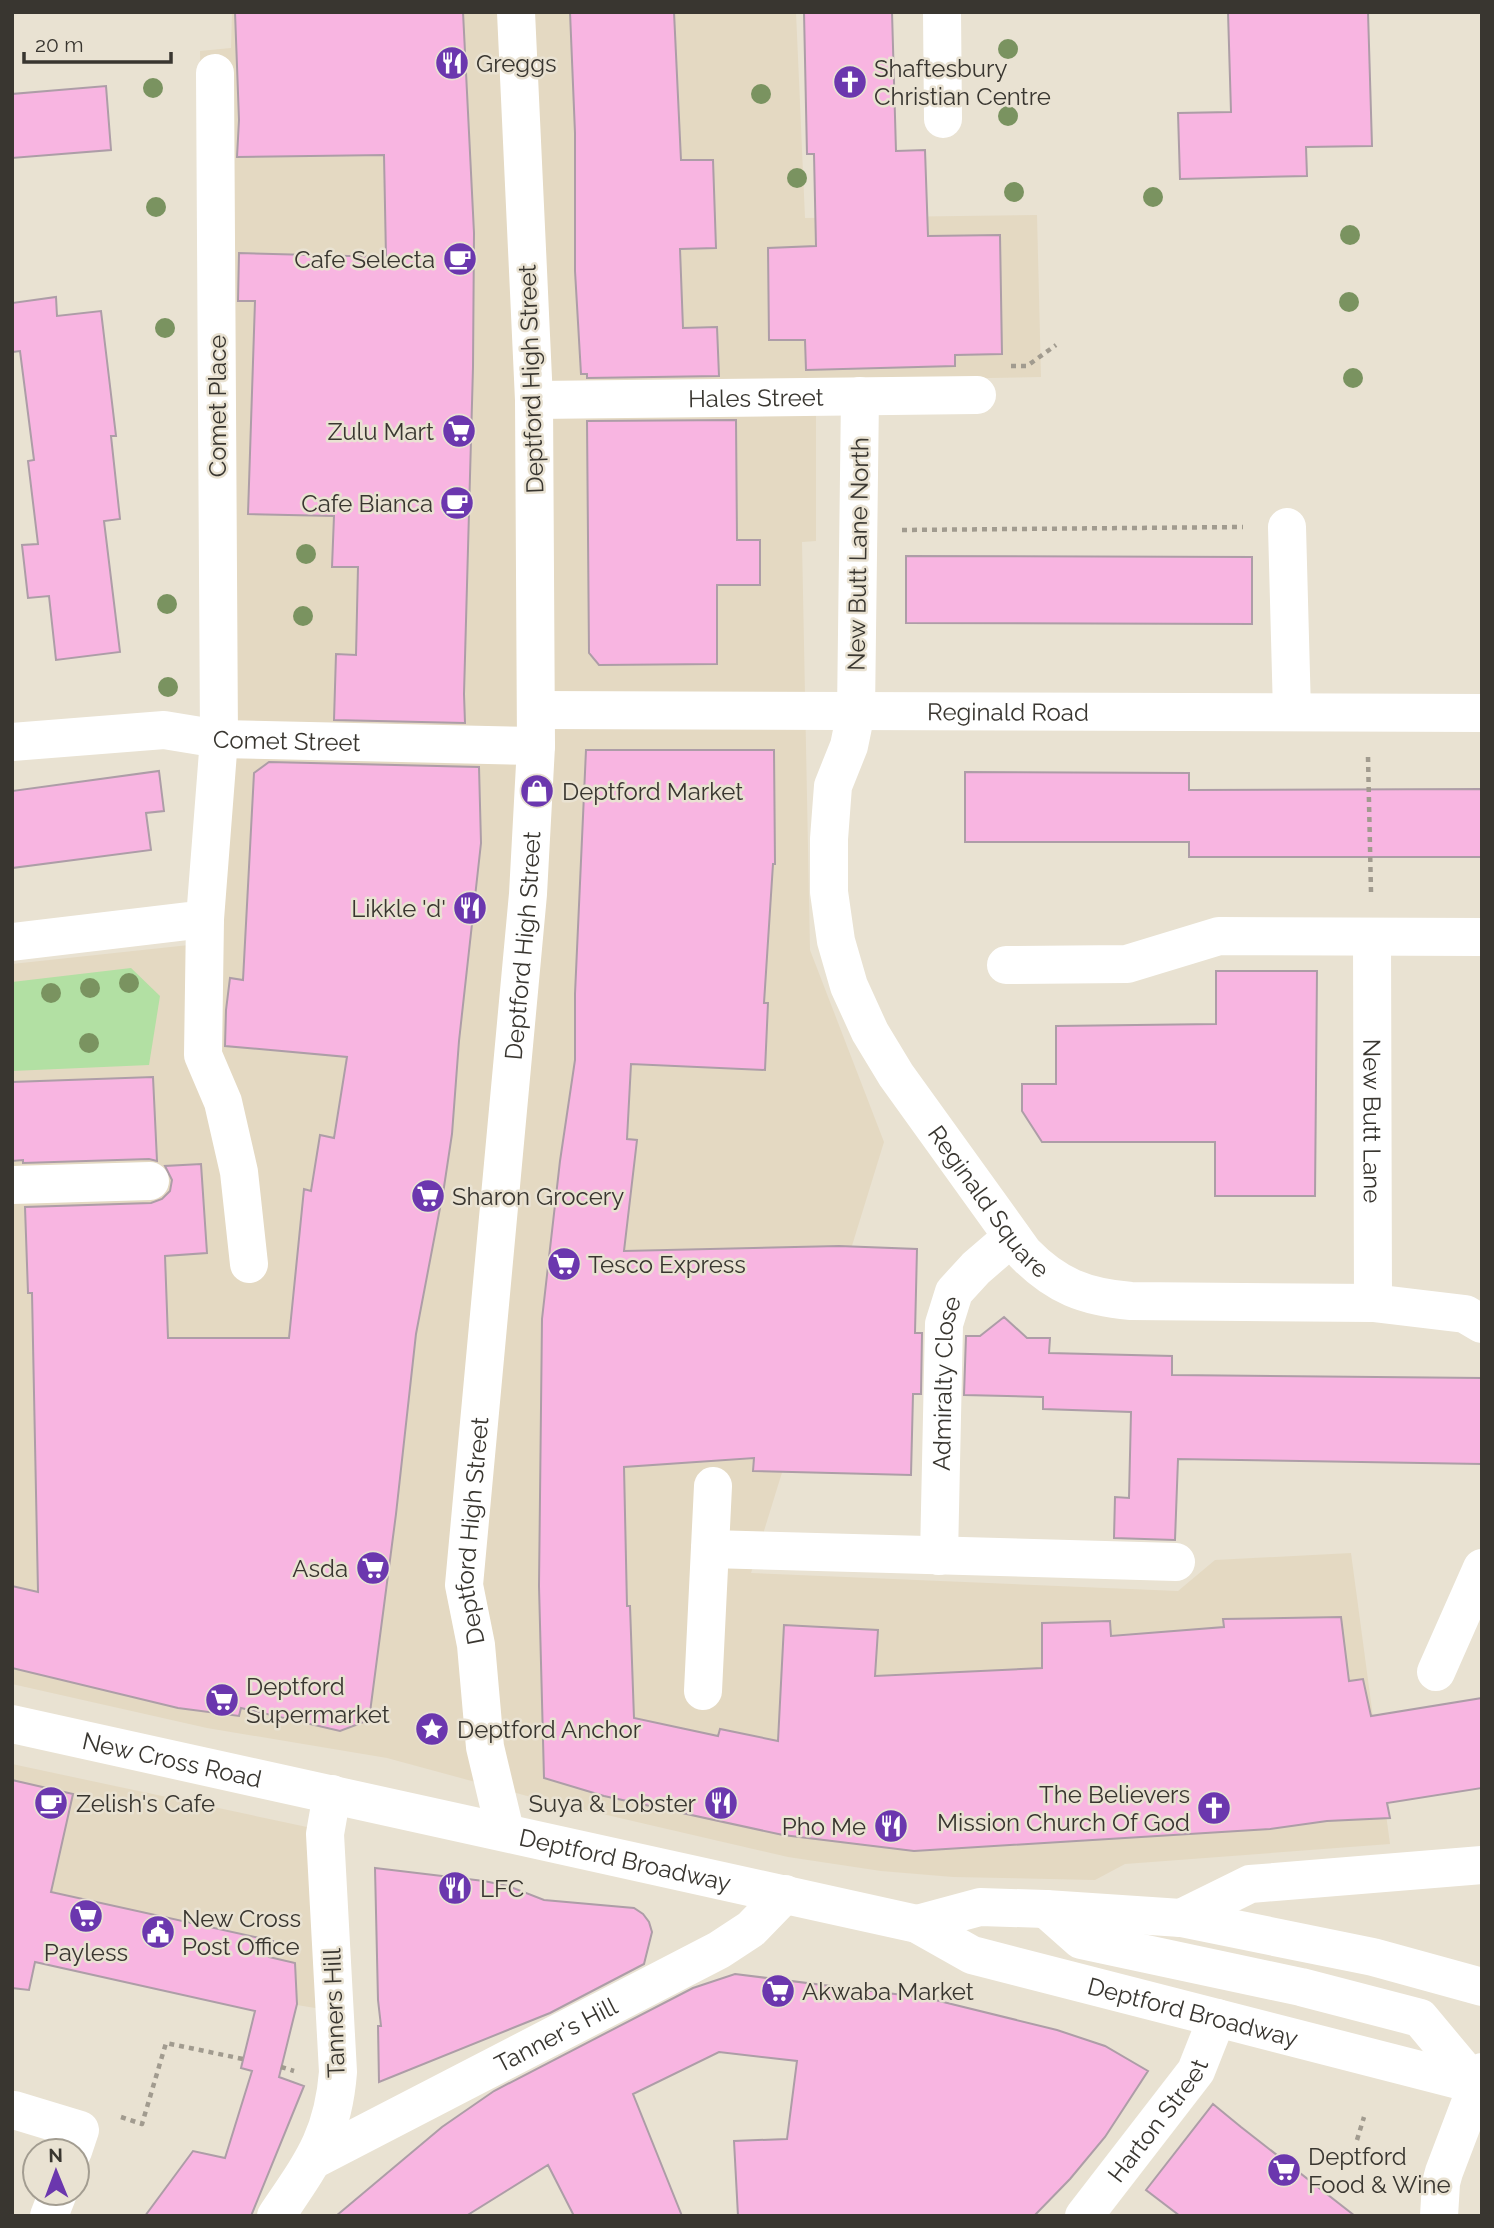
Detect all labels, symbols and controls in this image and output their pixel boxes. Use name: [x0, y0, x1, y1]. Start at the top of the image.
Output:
scale bar: [24, 21, 172, 65]
text: 20 m: [35, 32, 83, 57]
restaurant icon: Greggs: [433, 44, 471, 82]
place label: Greggs: [476, 49, 557, 78]
place label: Shaftesbury Christian Centre: [874, 54, 1051, 111]
church icon: Shaftesbury Christian Centre: [831, 63, 869, 101]
cafe icon: Cafe Selecta: [441, 240, 479, 278]
place label: Cafe Selecta: [294, 245, 435, 274]
street label: Deptford High Street: [513, 264, 549, 494]
street label: Comet Place: [203, 335, 232, 477]
street label: Hales Street: [688, 382, 824, 413]
supermarket icon: Zulu Mart: [440, 412, 478, 450]
place label: Zulu Mart: [328, 417, 434, 446]
street label: New Butt Lane North: [841, 437, 875, 671]
cafe icon: Cafe Bianca: [438, 484, 476, 522]
place label: Cafe Bianca: [301, 489, 433, 518]
street label: Reginald Road: [927, 697, 1089, 726]
street label: Comet Street: [213, 724, 361, 757]
shop icon: Deptford Market: [518, 772, 556, 810]
place label: Deptford Market: [562, 777, 743, 806]
street label: Deptford High Street: [498, 830, 546, 1061]
restaurant icon: Likkle 'd': [451, 889, 489, 927]
place label: Likkle 'd': [351, 894, 446, 923]
street label: New Butt Lane: [1358, 1039, 1387, 1203]
street label: Reginald Square: [922, 1120, 1055, 1284]
supermarket icon: Sharon Grocery: [409, 1177, 447, 1215]
place label: Sharon Grocery: [452, 1182, 624, 1211]
supermarket icon: Tesco Express: [545, 1245, 583, 1283]
place label: Tesco Express: [588, 1250, 746, 1279]
street label: Admiralty Close: [926, 1292, 966, 1471]
street label: Deptford High Street: [449, 1416, 494, 1647]
supermarket icon: Asda: [354, 1549, 392, 1587]
place label: Asda: [292, 1554, 348, 1583]
place label: Deptford Supermarket: [246, 1672, 390, 1729]
supermarket icon: Deptford Supermarket: [203, 1681, 241, 1719]
place icon: Deptford Anchor: [413, 1710, 451, 1748]
place label: Deptford Anchor: [457, 1715, 642, 1744]
street label: New Cross Road: [80, 1726, 265, 1793]
place label: The Believers Mission Church Of God: [937, 1780, 1190, 1837]
cafe icon: Zelish's Cafe: [32, 1784, 70, 1822]
restaurant icon: Suya & Lobster: [702, 1784, 740, 1822]
place label: Zelish's Cafe: [76, 1789, 215, 1818]
place label: Suya & Lobster: [528, 1789, 697, 1818]
church icon: The Believers Mission Church Of God: [1195, 1789, 1233, 1827]
restaurant icon: Pho Me: [872, 1807, 910, 1845]
place label: Pho Me: [782, 1812, 866, 1841]
street label: Deptford Broadway: [517, 1822, 734, 1897]
restaurant icon: LFC: [436, 1869, 474, 1907]
place label: LFC: [480, 1874, 524, 1903]
supermarket icon: Payless: [67, 1897, 105, 1935]
place label: New Cross Post Office: [182, 1904, 301, 1961]
public building icon: New Cross Post Office: [139, 1913, 177, 1951]
place label: Payless: [44, 1938, 128, 1967]
street label: Tanners Hill: [317, 1947, 351, 2078]
street label: Deptford Broadway: [1085, 1971, 1301, 2053]
supermarket icon: Akwaba Market: [759, 1972, 797, 2010]
place label: Akwaba Market: [802, 1977, 974, 2006]
street label: Tanner's Hill: [490, 1991, 622, 2078]
street label: Harton Street: [1101, 2055, 1214, 2188]
north arrow: [21, 2137, 91, 2207]
place label: Deptford Food & Wine: [1308, 2142, 1451, 2199]
text: N: [48, 2144, 63, 2166]
supermarket icon: Deptford Food & Wine: [1265, 2151, 1303, 2189]

